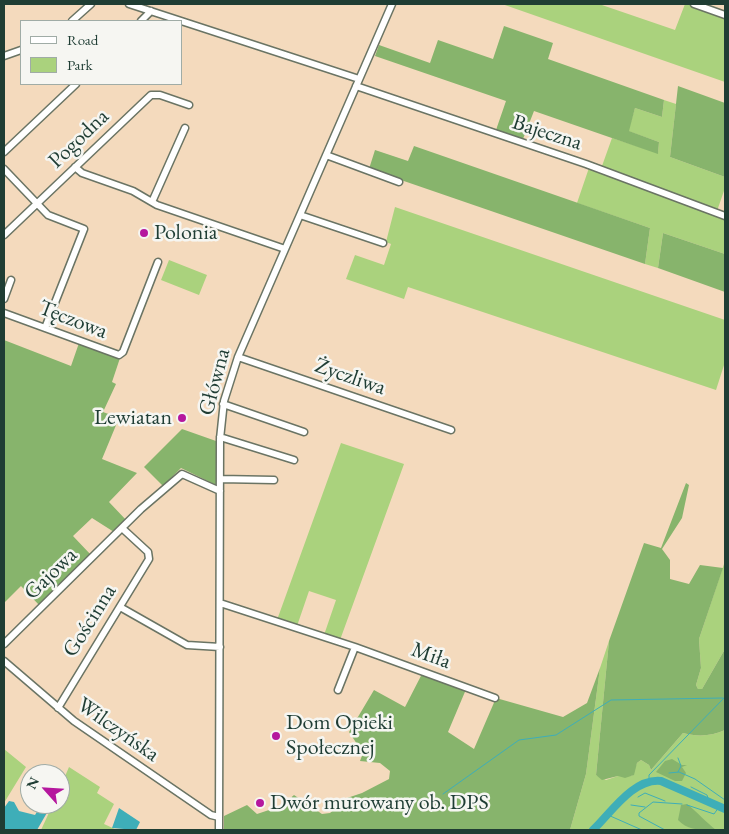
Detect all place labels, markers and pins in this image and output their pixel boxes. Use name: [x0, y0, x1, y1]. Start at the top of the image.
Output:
place label: Polonia: [154, 220, 218, 246]
marker: Polonia: [138, 227, 150, 239]
place label: Lewiatan: [94, 405, 172, 431]
marker: Lewiatan: [176, 412, 188, 424]
place label: Dom Opieki Społecznej: [286, 710, 393, 761]
marker: Dom Opieki Społecznej: [270, 730, 282, 742]
place label: Dwór murowany ob. DPS: [270, 790, 489, 816]
marker: Dwór murowany ob. DPS: [254, 797, 266, 809]

